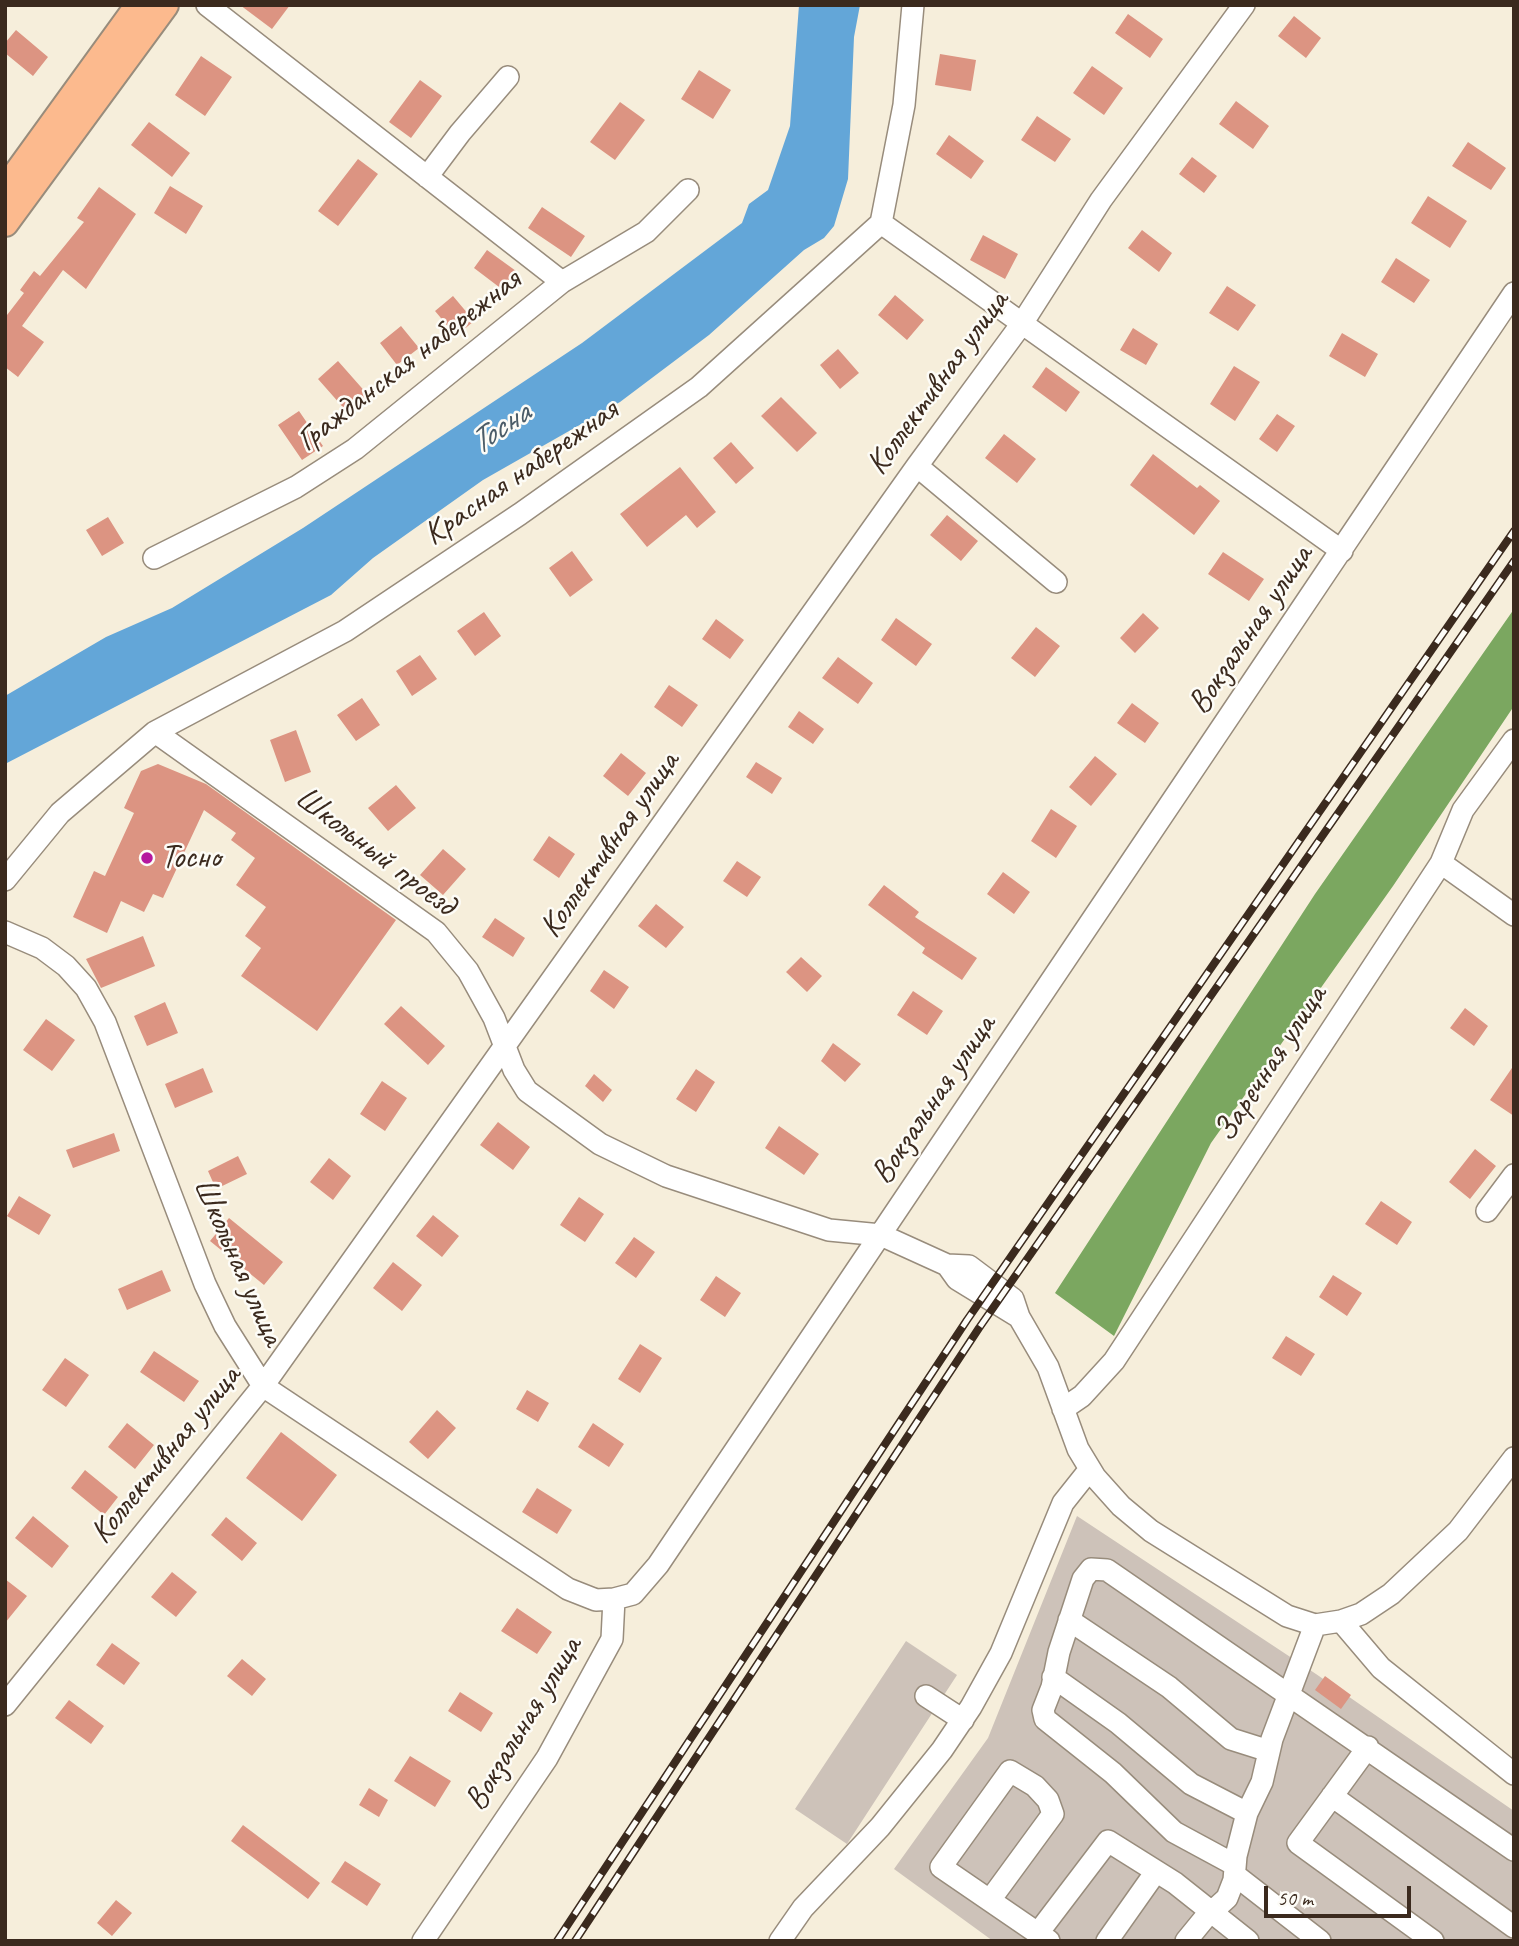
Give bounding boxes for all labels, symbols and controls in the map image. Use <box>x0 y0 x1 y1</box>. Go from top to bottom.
street label: Гражданская набережная <box>289 261 529 461</box>
street label: Коллективная улица <box>858 283 1018 483</box>
street label: Красная набережная <box>416 391 626 555</box>
water label: Тосна <box>461 393 539 465</box>
street label: Вокзальная улица <box>1180 538 1322 722</box>
street label: Коллективная улица <box>531 744 689 946</box>
street label: Школьный проезд <box>287 779 463 925</box>
place label: Тосно <box>161 838 221 878</box>
marker: Тосно <box>139 850 155 866</box>
street label: Заречная улица <box>1206 978 1336 1150</box>
street label: Вокзальная улица <box>863 1008 1005 1192</box>
street label: Школьная улица <box>183 1172 293 1352</box>
street label: Коллективная улица <box>82 1358 250 1552</box>
street label: Вокзальная улица <box>457 1630 591 1818</box>
scale bar <box>1267 1872 1414 1916</box>
text: 50 m <box>1277 1885 1313 1911</box>

